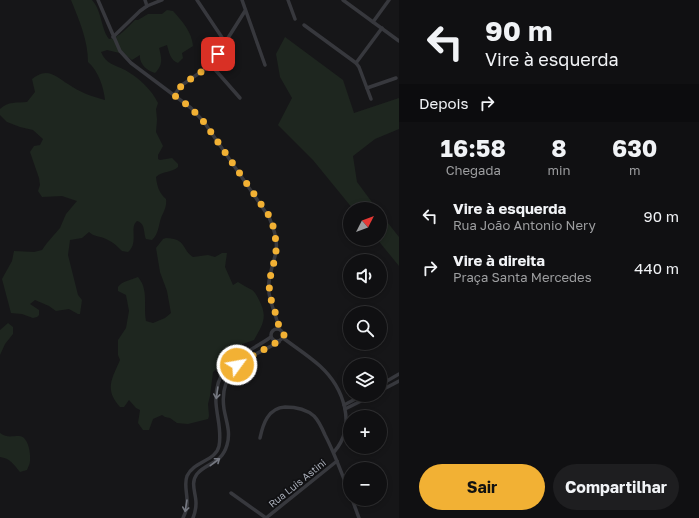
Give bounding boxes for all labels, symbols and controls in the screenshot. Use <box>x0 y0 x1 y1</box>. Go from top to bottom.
text: 90 m <box>485 14 552 47</box>
icon: left <box>419 16 471 68</box>
pin <box>201 37 235 71</box>
icon: arrive <box>207 43 229 65</box>
text: Vire à esquerda <box>485 48 619 70</box>
icon: right <box>476 92 498 114</box>
text: Depois <box>419 94 468 112</box>
text: 16:58 <box>441 133 506 162</box>
text: 8 <box>551 133 567 162</box>
text: 630 <box>612 133 657 162</box>
text: Chegada <box>446 162 501 178</box>
text: min <box>547 162 570 178</box>
text: m <box>629 162 640 178</box>
text: Vire à esquerda <box>453 199 566 217</box>
north arrow <box>343 202 387 246</box>
map controls <box>343 202 387 506</box>
icon: left <box>419 205 441 227</box>
text: 90 m <box>644 207 679 225</box>
text: Rua João Antonio Nery <box>453 217 596 233</box>
text: Vire à direita <box>453 251 545 269</box>
button: sound <box>343 254 387 298</box>
icon: right <box>419 257 441 279</box>
text: 440 m <box>634 259 679 277</box>
text: Praça Santa Mercedes <box>453 269 592 285</box>
button: search <box>343 306 387 350</box>
position arrow <box>216 344 258 386</box>
button: layers <box>343 358 387 402</box>
one-way arrow <box>214 386 221 399</box>
button: + <box>343 410 387 454</box>
street label: Rua Luis Astini <box>266 456 328 510</box>
one-way arrow <box>209 457 220 466</box>
button: − <box>343 462 387 506</box>
button: Sair <box>419 464 545 510</box>
button: Compartilhar <box>553 464 679 510</box>
one-way arrow <box>182 499 190 512</box>

